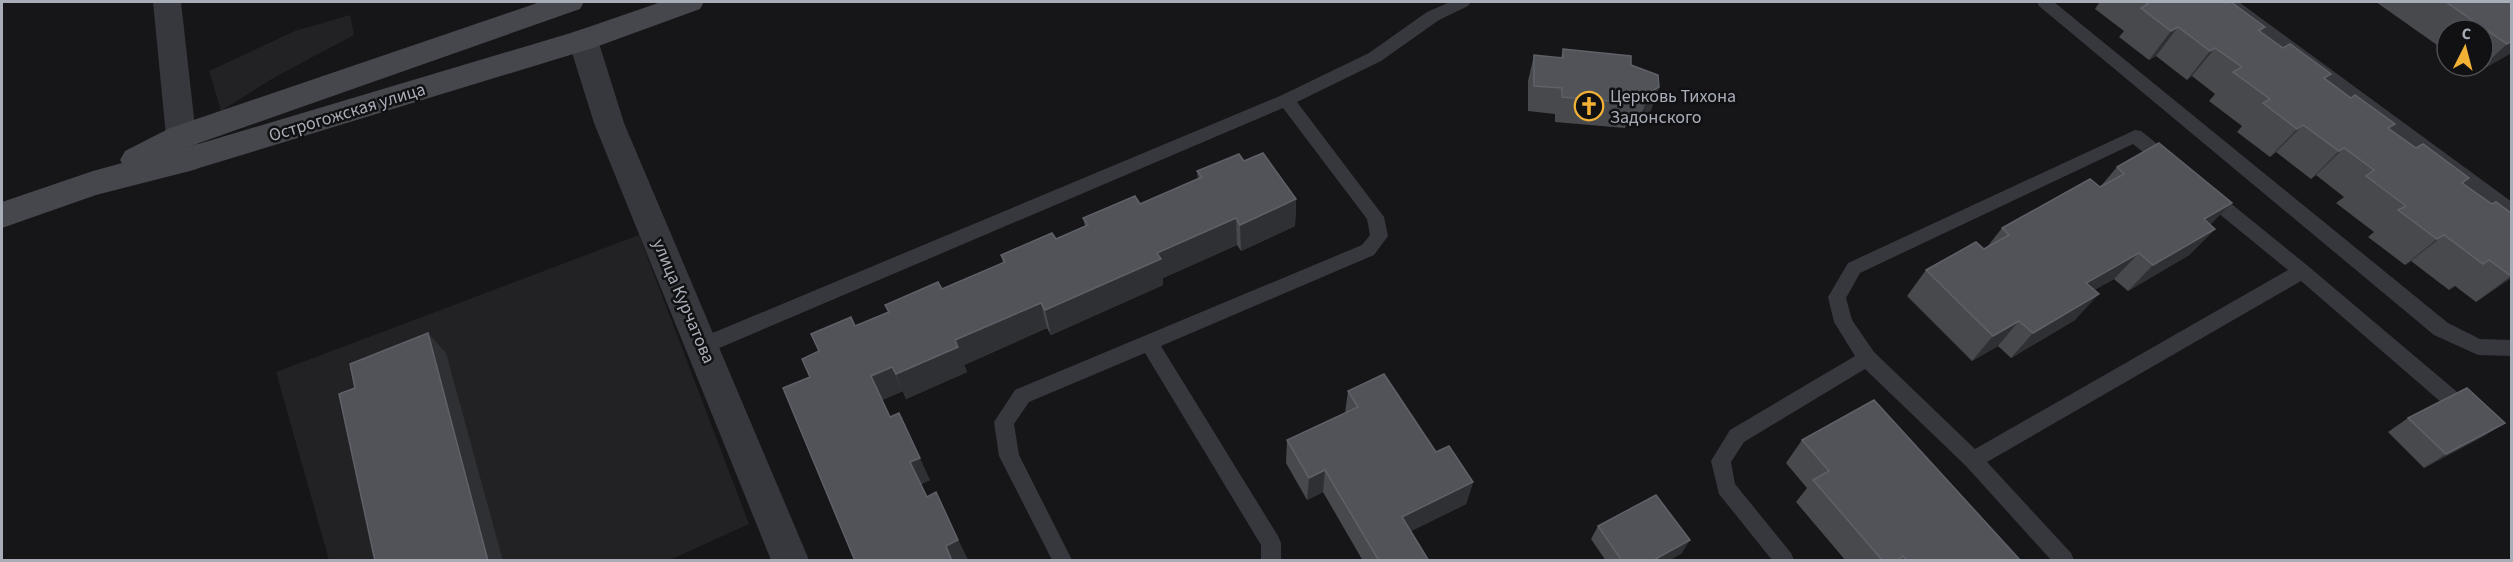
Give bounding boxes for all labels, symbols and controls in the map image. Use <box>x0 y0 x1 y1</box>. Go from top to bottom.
north arrow <box>2435 18 2495 78</box>
text: С <box>2461 23 2472 46</box>
street label: Острогожская улица <box>266 77 429 148</box>
place label: Церковь Тихона Задонского <box>1610 84 1736 130</box>
church icon: Церковь Тихона Задонского <box>1573 90 1605 122</box>
street label: улица Курчатова <box>646 235 721 367</box>

